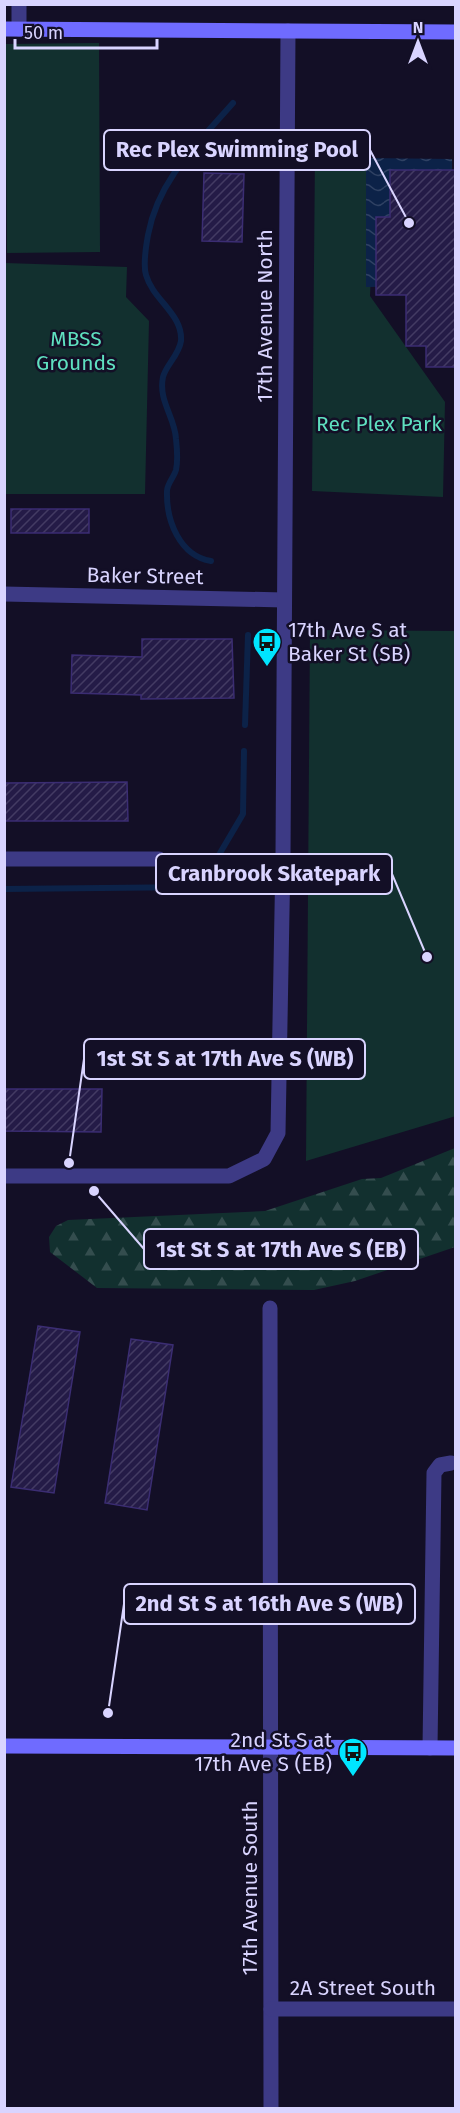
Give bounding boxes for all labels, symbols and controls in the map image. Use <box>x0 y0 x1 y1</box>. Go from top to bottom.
scale bar <box>15 12 158 50</box>
north arrow <box>388 12 448 72</box>
text: N <box>413 18 423 37</box>
text: 50 m <box>24 22 63 44</box>
callout: Rec Plex Swimming Pool <box>104 130 370 170</box>
text: Rec Plex Swimming Pool <box>116 136 359 163</box>
street label: 17th Avenue North <box>252 229 278 403</box>
park label: MBSS Grounds <box>36 326 116 376</box>
park label: Rec Plex Park <box>316 411 442 437</box>
street label: Baker Street <box>86 562 204 590</box>
place label: 17th Ave S at Baker St (SB) <box>288 617 410 667</box>
bus stop icon: 17th Ave S at Baker St (SB) <box>251 626 283 668</box>
callout: Cranbrook Skatepark <box>156 854 392 894</box>
text: Cranbrook Skatepark <box>168 860 381 887</box>
callout: 1st St S at 17th Ave S (WB) <box>84 1039 365 1079</box>
text: 1st St S at 17th Ave S (WB) <box>96 1045 354 1072</box>
callout: 1st St S at 17th Ave S (EB) <box>144 1229 418 1269</box>
text: 1st St S at 17th Ave S (EB) <box>156 1236 406 1263</box>
callout: 2nd St S at 16th Ave S (WB) <box>124 1584 415 1624</box>
text: 2nd St S at 16th Ave S (WB) <box>135 1590 403 1617</box>
place label: 2nd St S at 17th Ave S (EB) <box>194 1727 332 1777</box>
bus stop icon: 2nd St S at 17th Ave S (EB) <box>337 1736 369 1778</box>
street label: 17th Avenue South <box>237 1801 263 1975</box>
street label: 2A Street South <box>290 1975 436 2001</box>

